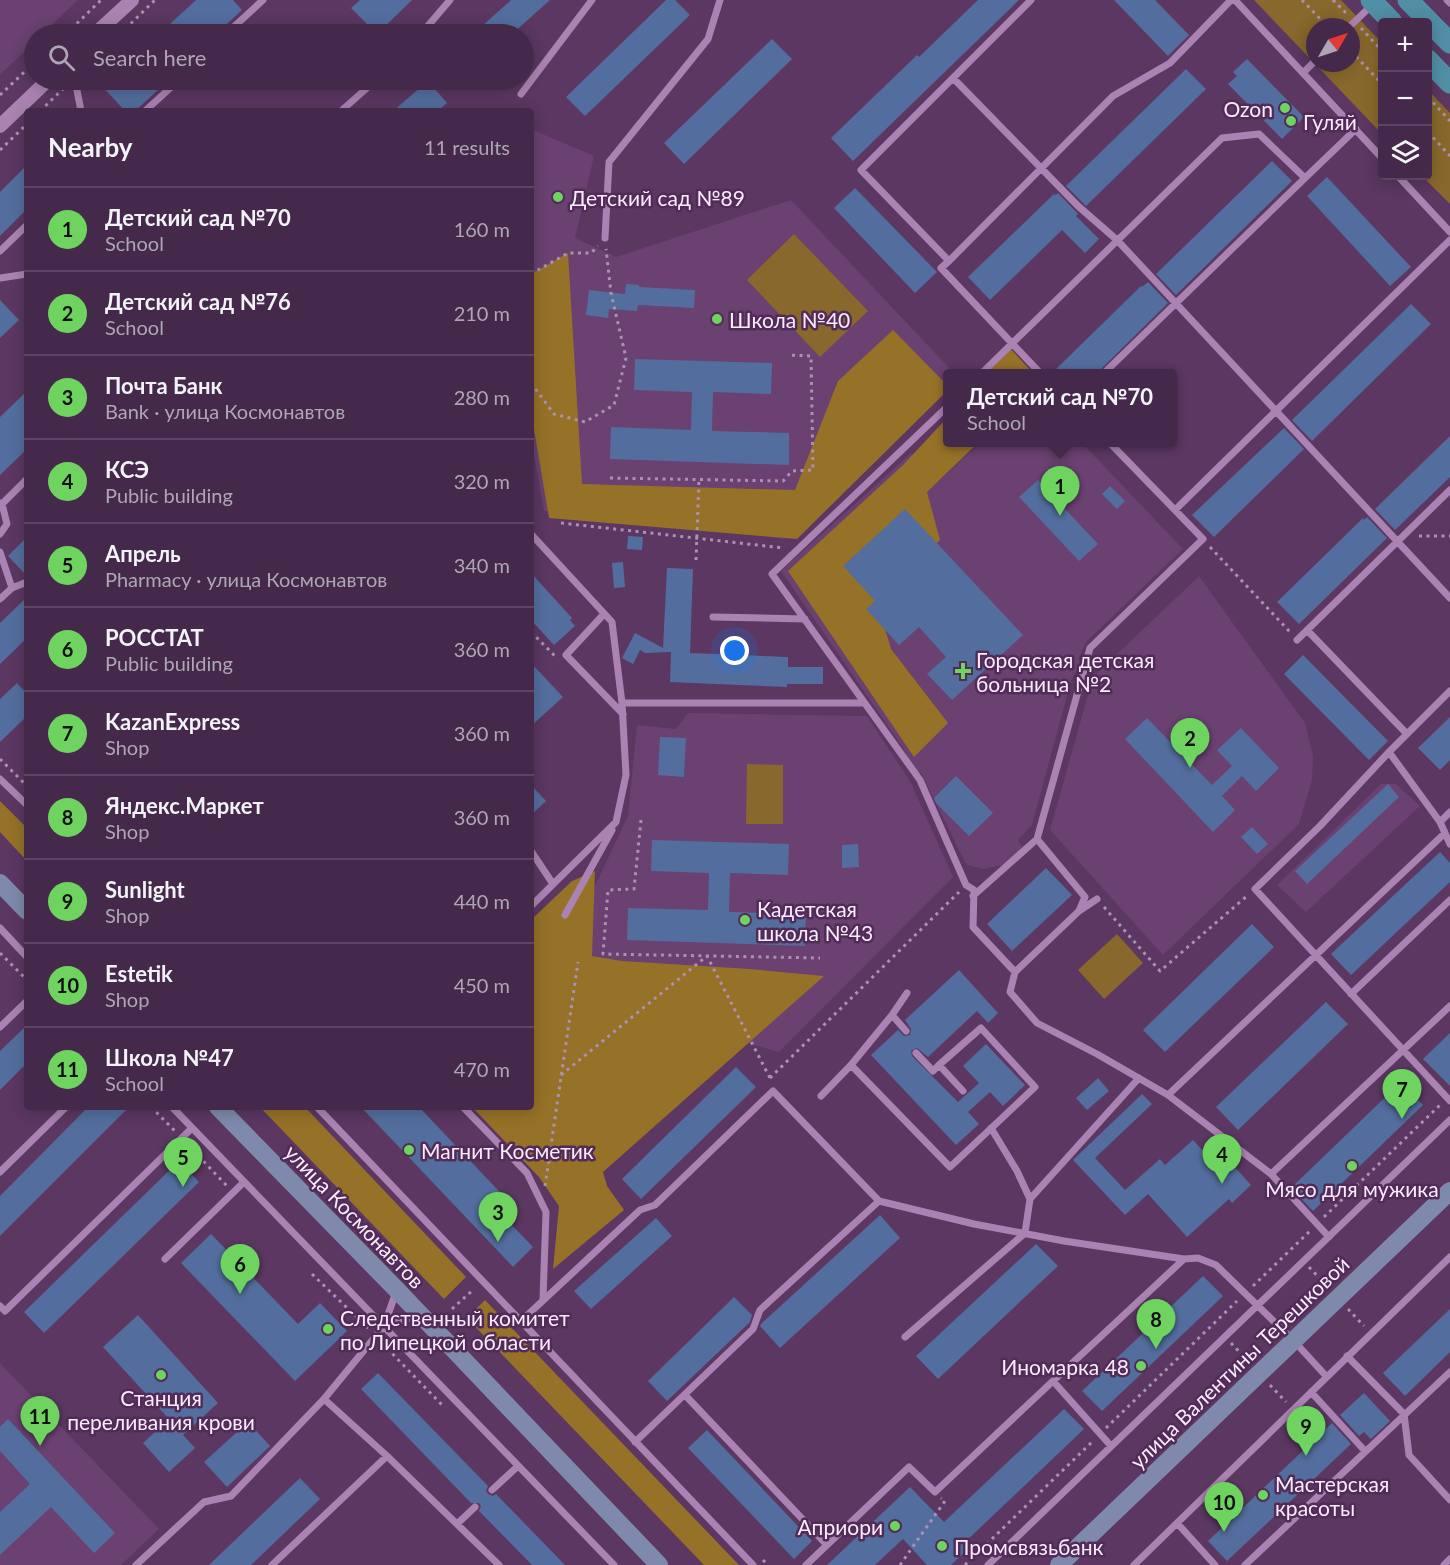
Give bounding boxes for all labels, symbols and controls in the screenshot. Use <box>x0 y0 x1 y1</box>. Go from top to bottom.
north arrow <box>1306 18 1360 72</box>
map controls <box>1378 18 1432 180</box>
button: + <box>1378 18 1432 72</box>
search box <box>24 24 534 90</box>
icon: search <box>45 41 78 74</box>
text: Search here <box>93 44 206 71</box>
button: − <box>1378 72 1432 126</box>
place label: Ozon <box>1224 96 1273 121</box>
marker: Ozon <box>1278 101 1292 115</box>
place label: Гуляй <box>1303 109 1357 134</box>
marker: Гуляй <box>1284 114 1298 128</box>
button: layers <box>1378 126 1432 180</box>
text: Nearby <box>48 131 133 163</box>
text: 11 results <box>424 135 510 159</box>
place label: Детский сад №89 <box>570 185 745 210</box>
marker: Детский сад №89 <box>551 190 565 204</box>
text: Детский сад №70 <box>105 204 291 231</box>
text: 1 <box>62 217 73 241</box>
text: 160 m <box>454 217 510 241</box>
text: School <box>105 231 164 255</box>
text: Детский сад №76 <box>105 288 291 315</box>
text: 2 <box>62 301 73 325</box>
text: 210 m <box>454 301 510 325</box>
place label: Школа №40 <box>729 307 850 332</box>
marker: Школа №40 <box>710 312 724 326</box>
text: School <box>105 315 164 339</box>
popup <box>943 369 1177 447</box>
text: Почта Банк <box>105 372 223 399</box>
text: Детский сад №70 <box>967 383 1153 410</box>
text: 3 <box>62 385 73 409</box>
text: 280 m <box>454 385 510 409</box>
text: Bank · улица Космонавтов <box>105 399 345 423</box>
text: School <box>967 410 1026 434</box>
text: КСЭ <box>105 456 149 483</box>
pin: 1 <box>1040 466 1080 516</box>
text: 4 <box>62 469 73 493</box>
text: 320 m <box>454 469 510 493</box>
text: Public building <box>105 483 233 507</box>
text: Апрель <box>105 540 181 567</box>
text: 5 <box>62 553 73 577</box>
text: 340 m <box>454 553 510 577</box>
text: Pharmacy · улица Космонавтов <box>105 567 387 591</box>
text: РОССТАТ <box>105 624 204 651</box>
your location <box>720 636 749 665</box>
text: 6 <box>62 637 73 661</box>
text: 360 m <box>454 637 510 661</box>
place label: Городская детская больница №2 <box>976 647 1154 696</box>
text: Public building <box>105 651 233 675</box>
marker: Городская детская больница №2 <box>954 662 972 680</box>
text: KazanExpress <box>105 708 240 735</box>
pin: 2 <box>1170 718 1210 768</box>
text: 7 <box>62 721 73 745</box>
text: 360 m <box>454 721 510 745</box>
text: Shop <box>105 735 149 759</box>
text: Яндекс.Маркет <box>105 792 264 819</box>
text: 8 <box>62 805 73 829</box>
text: 360 m <box>454 805 510 829</box>
text: Shop <box>105 819 149 843</box>
text: Sunlight <box>105 876 185 903</box>
text: 9 <box>62 889 73 913</box>
text: 440 m <box>454 889 510 913</box>
place label: Кадетская школа №43 <box>757 896 873 945</box>
text: Shop <box>105 903 149 927</box>
marker: Кадетская школа №43 <box>738 913 752 927</box>
text: Estetik <box>105 960 173 987</box>
text: 10 <box>56 973 79 997</box>
text: 450 m <box>454 973 510 997</box>
text: Shop <box>105 987 149 1011</box>
text: Школа №47 <box>105 1044 234 1071</box>
text: 11 <box>56 1057 79 1081</box>
text: 470 m <box>454 1057 510 1081</box>
pin: 7 <box>1382 1070 1422 1119</box>
text: School <box>105 1071 164 1095</box>
pin: 4 <box>1202 1134 1242 1184</box>
pin: 5 <box>164 1138 202 1187</box>
place label: Магнит Косметик <box>421 1138 594 1163</box>
street label: улица Космонавтов <box>280 1139 430 1293</box>
marker: Магнит Косметик <box>402 1143 416 1157</box>
marker: Мясо для мужика <box>1345 1159 1359 1173</box>
place label: Мясо для мужика <box>1265 1176 1439 1201</box>
pin: 3 <box>478 1192 518 1242</box>
pin: 6 <box>220 1244 260 1294</box>
street label: улица Валентины Терешковой <box>1124 1251 1354 1473</box>
pin: 8 <box>1136 1300 1176 1349</box>
place label: Следственный комитет по Липецкой области <box>340 1305 570 1354</box>
marker: Следственный комитет по Липецкой области <box>321 1322 335 1336</box>
place label: Иномарка 48 <box>1001 1354 1129 1379</box>
marker: Иномарка 48 <box>1134 1359 1148 1373</box>
marker: Станция переливания крови <box>154 1368 168 1382</box>
place label: Станция переливания крови <box>67 1385 255 1434</box>
pin: 11 <box>20 1396 60 1446</box>
pin: 9 <box>1286 1406 1326 1456</box>
place label: Мастерская красоты <box>1275 1471 1389 1520</box>
pin: 10 <box>1204 1482 1244 1532</box>
marker: Мастерская красоты <box>1256 1488 1270 1502</box>
place label: Априори <box>797 1514 883 1539</box>
marker: Априори <box>888 1519 902 1533</box>
place label: Промсвязьбанк <box>954 1534 1104 1559</box>
marker: Промсвязьбанк <box>935 1539 949 1553</box>

